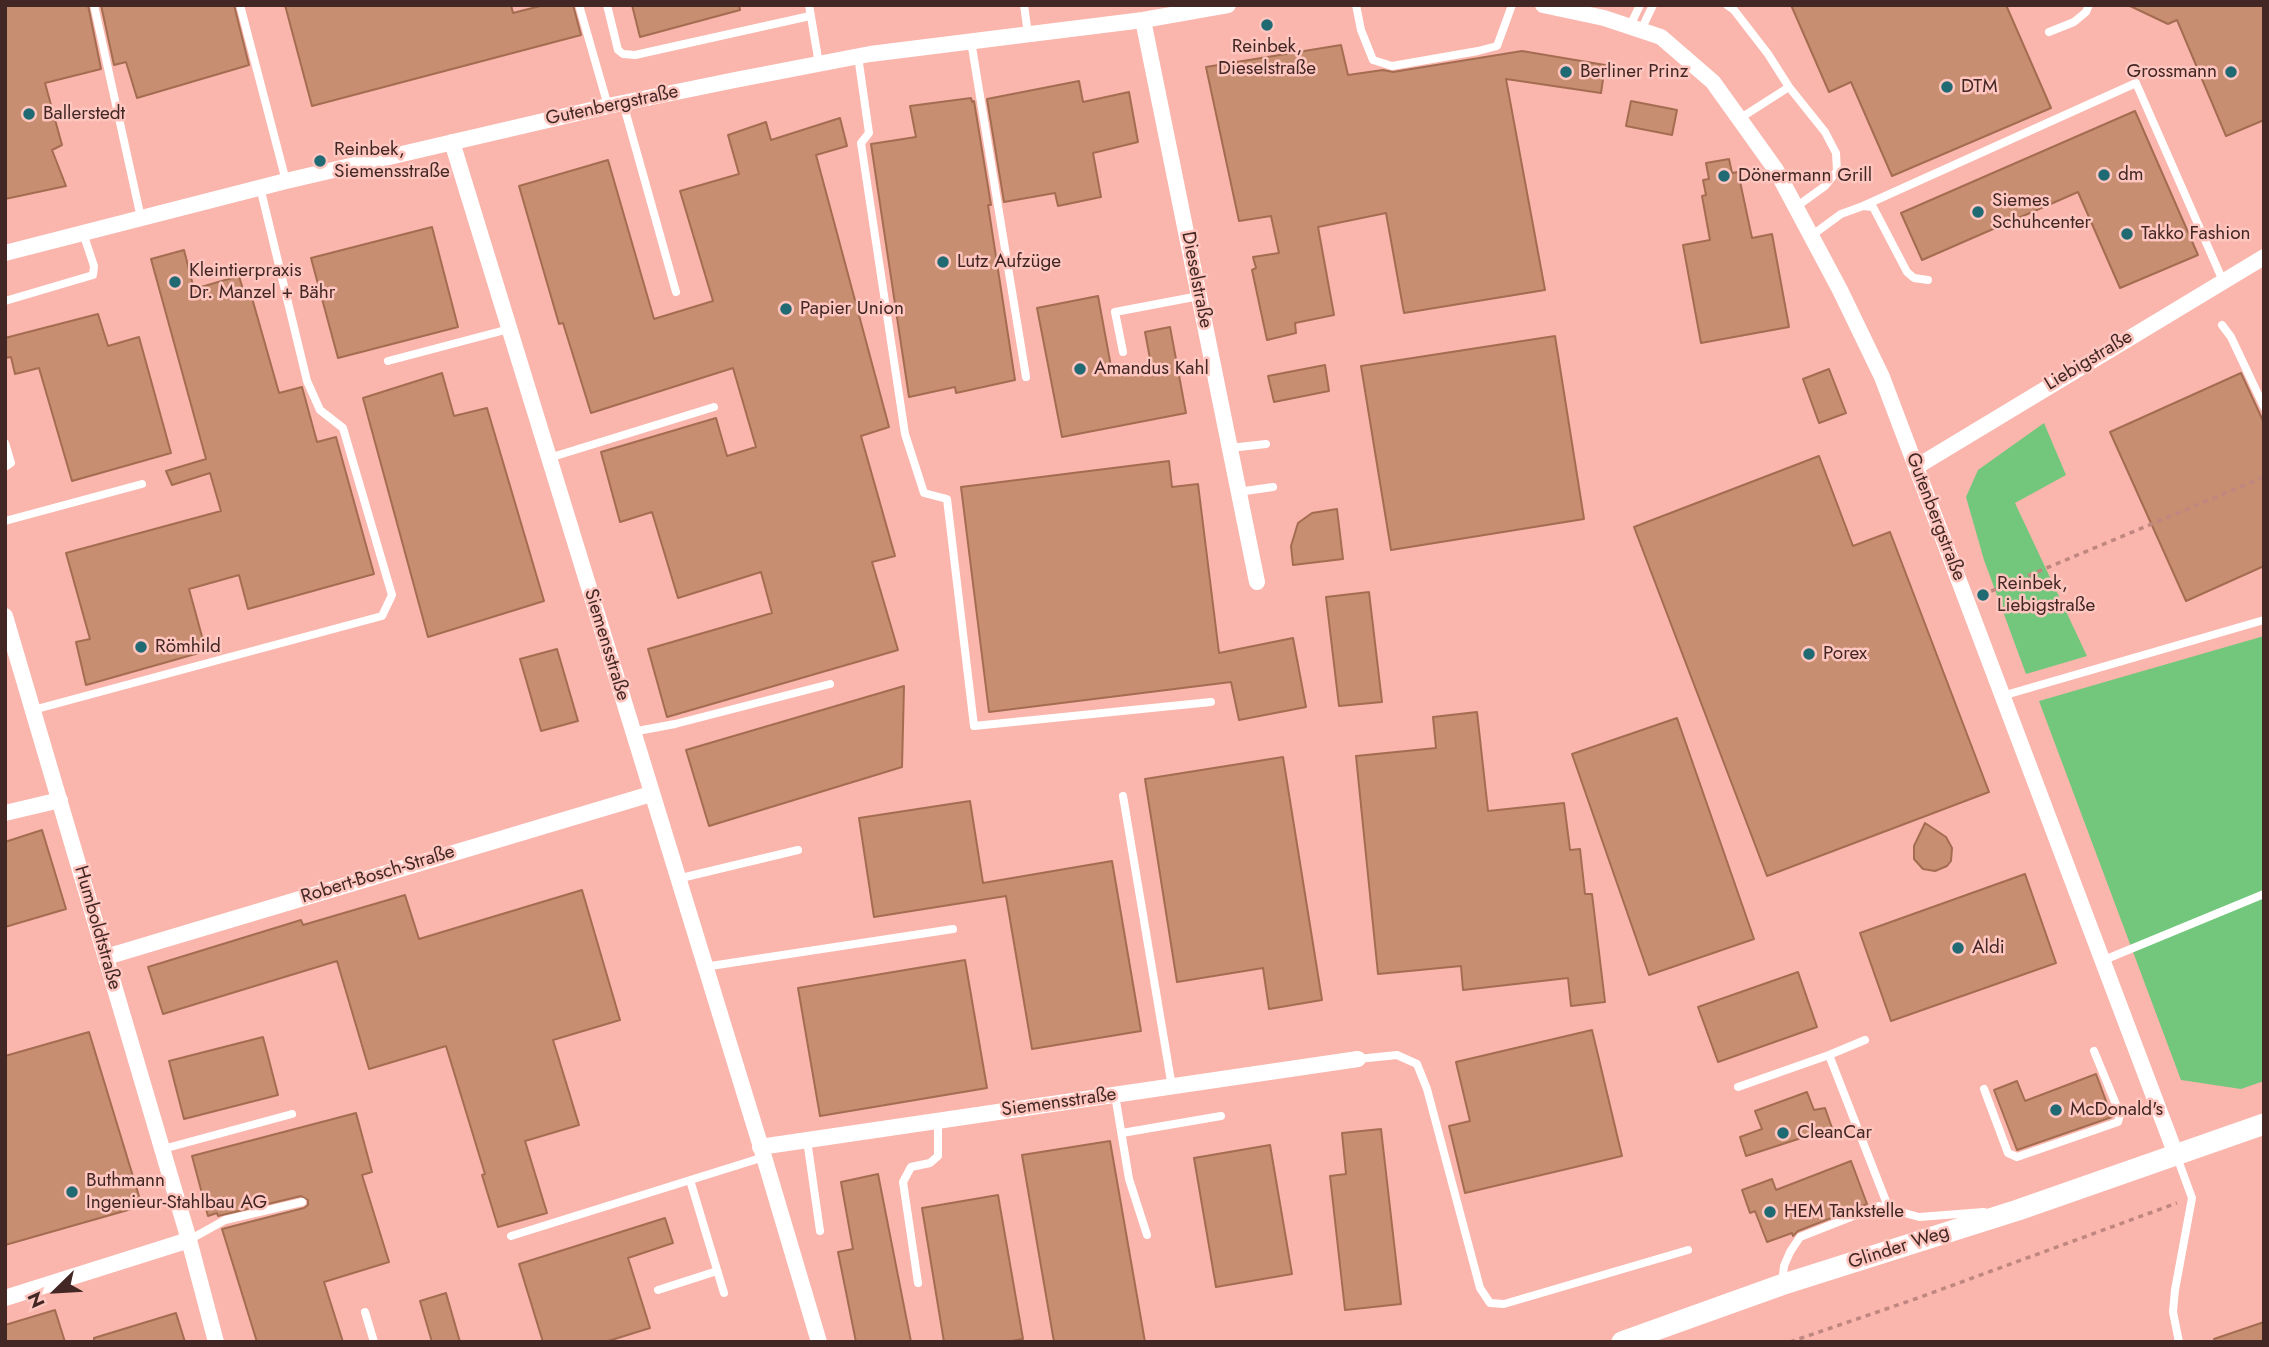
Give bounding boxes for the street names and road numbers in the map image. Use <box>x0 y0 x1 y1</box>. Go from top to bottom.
street label: Gutenbergstraße <box>544 81 680 131</box>
street label: Dieselstraße <box>1175 230 1217 330</box>
street label: Liebigstraße <box>2041 326 2137 396</box>
street label: Gutenbergstraße <box>1900 450 1970 584</box>
street label: Siemensstraße <box>578 586 634 704</box>
street label: Robert-Bosch-Straße <box>298 841 458 909</box>
street label: Humboldtstraße <box>68 863 126 993</box>
street label: Siemensstraße <box>1000 1084 1118 1122</box>
street label: Glinder Weg <box>1846 1221 1952 1275</box>

